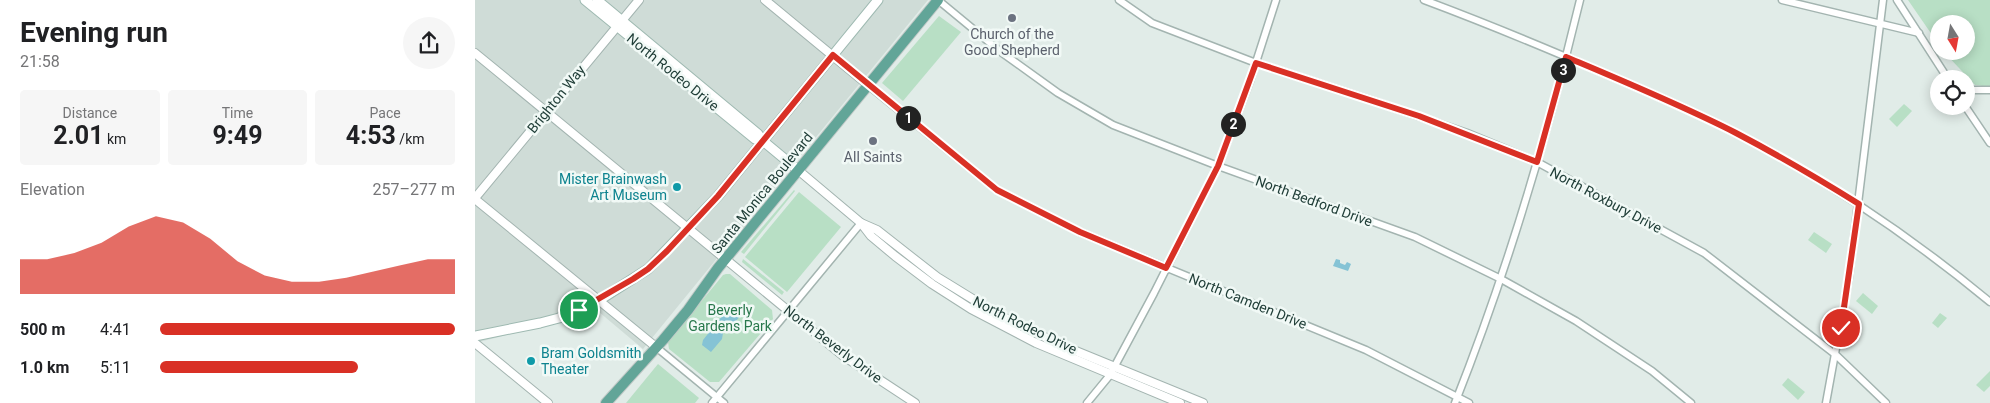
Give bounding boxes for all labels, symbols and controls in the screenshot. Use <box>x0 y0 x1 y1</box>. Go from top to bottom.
marker: Church of the Good Shepherd <box>1006 12 1018 24</box>
north arrow <box>1930 15 1975 60</box>
map controls <box>1930 15 1975 115</box>
text: Evening run <box>20 16 168 49</box>
button: share <box>403 17 455 69</box>
place label: Church of the Good Shepherd <box>964 26 1060 58</box>
street label: North Rodeo Drive <box>624 30 722 114</box>
text: 21:58 <box>20 52 60 71</box>
pin: 3 <box>1551 58 1575 82</box>
street label: Brighton Way <box>524 62 588 136</box>
text: 3 <box>1559 62 1568 78</box>
button: locate <box>1930 70 1975 115</box>
text: Distance <box>63 105 117 121</box>
text: Time <box>222 105 253 121</box>
text: Pace <box>370 105 401 121</box>
pin: 1 <box>895 106 921 130</box>
text: 1 <box>904 110 913 126</box>
pin: 2 <box>1221 112 1245 136</box>
text: 2 <box>1229 116 1238 132</box>
text: 2.01 <box>53 121 104 150</box>
text: 9:49 <box>212 121 263 150</box>
text: 4:53 <box>346 121 396 150</box>
street label: Santa Monica Boulevard <box>708 129 816 257</box>
text: km <box>104 131 126 147</box>
text: /km <box>396 131 425 147</box>
marker: All Saints <box>867 135 879 147</box>
place label: All Saints <box>844 149 902 165</box>
street label: North Roxbury Drive <box>1547 164 1665 236</box>
place label: Mister Brainwash Art Museum <box>559 171 667 203</box>
street label: North Bedford Drive <box>1253 172 1375 230</box>
text: Elevation <box>20 180 85 199</box>
text: 257–277 m <box>373 180 455 199</box>
marker: Mister Brainwash Art Museum <box>671 181 683 193</box>
street label: North Camden Drive <box>1187 270 1309 332</box>
pin <box>558 289 600 331</box>
street label: North Rodeo Drive <box>970 293 1080 357</box>
icon: arrive <box>565 296 593 324</box>
park label: Beverly Gardens Park <box>688 302 773 334</box>
street label: North Beverly Drive <box>781 302 885 386</box>
pin <box>1820 307 1862 349</box>
icon: check <box>1827 314 1855 342</box>
text: 500 m <box>20 320 65 339</box>
text: 4:41 <box>100 320 131 339</box>
place label: Bram Goldsmith Theater <box>541 345 642 377</box>
marker: Bram Goldsmith Theater <box>525 355 537 367</box>
text: 1.0 km <box>20 358 69 377</box>
text: 5:11 <box>100 358 131 377</box>

